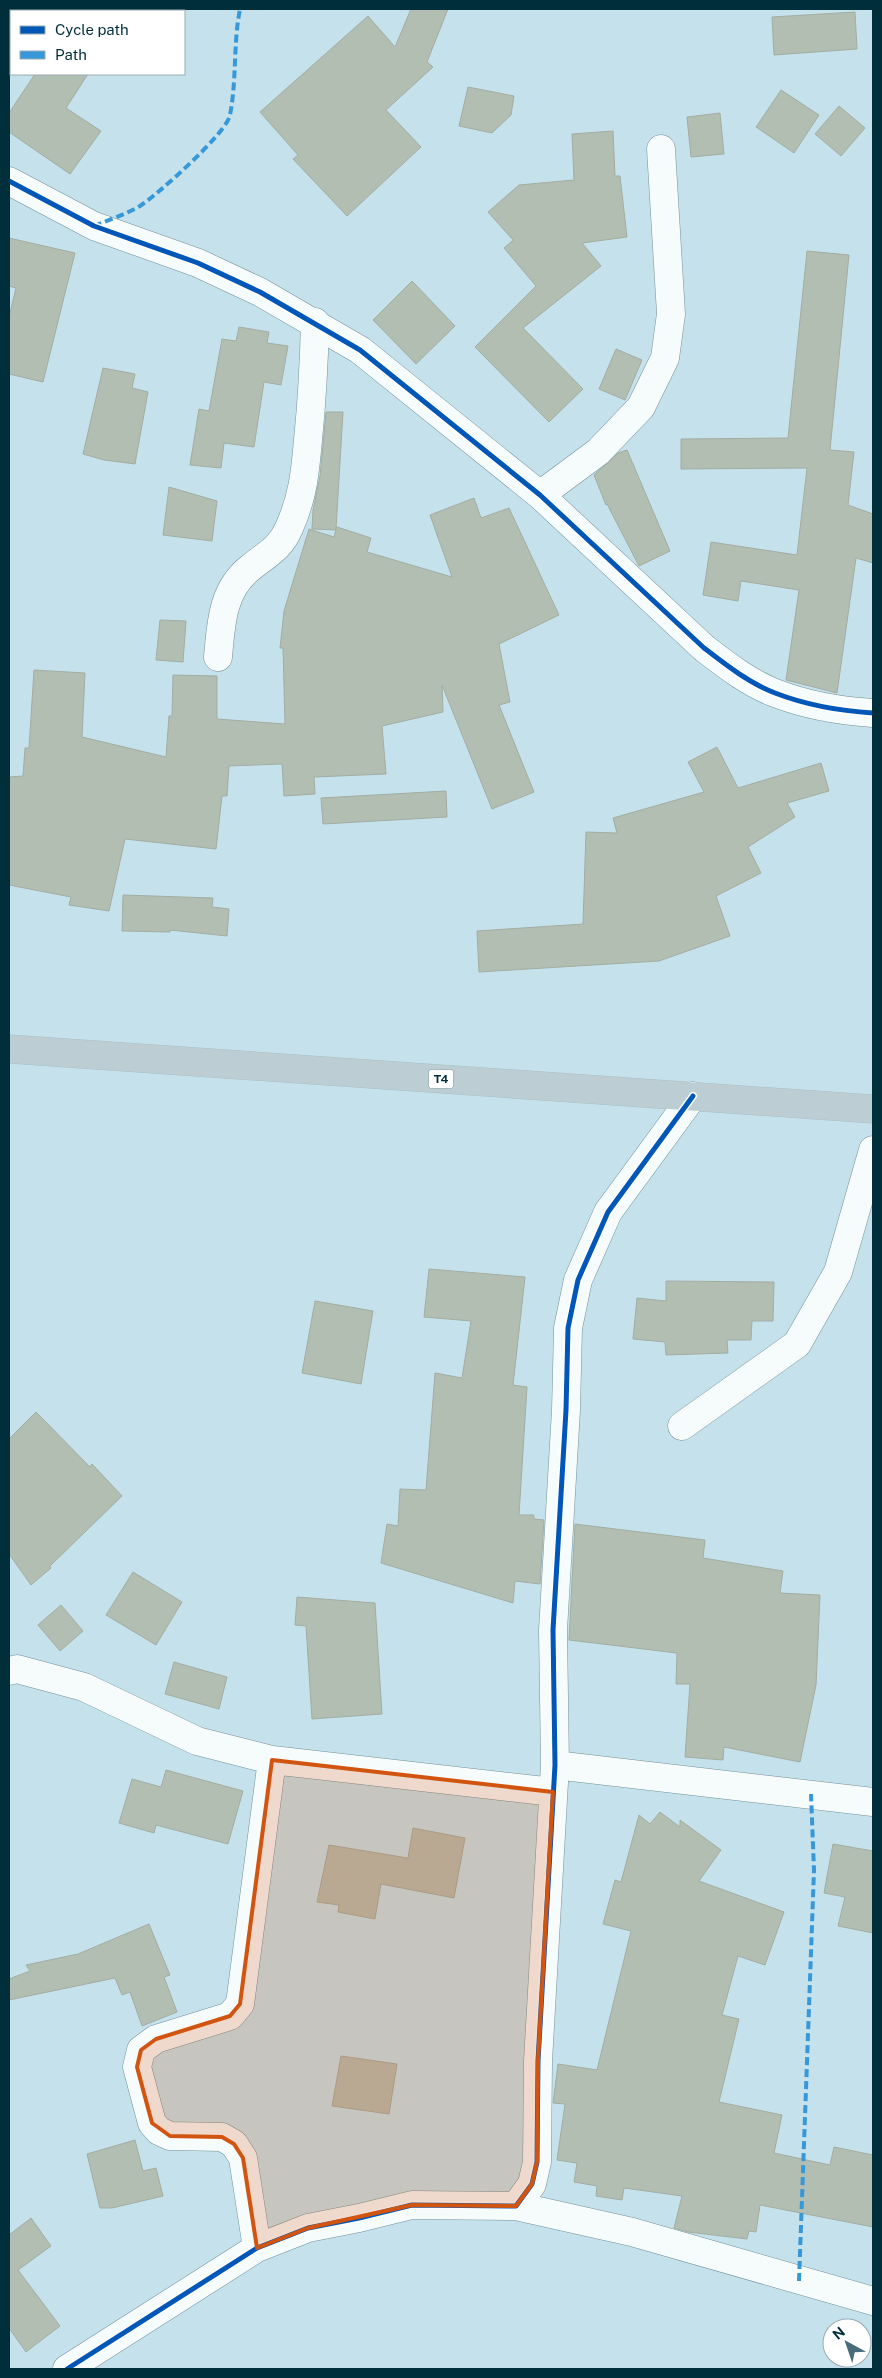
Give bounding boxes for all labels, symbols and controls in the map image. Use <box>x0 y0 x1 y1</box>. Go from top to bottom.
legend <box>10 10 185 75</box>
text: Cycle path <box>55 21 129 38</box>
text: Path <box>55 46 87 63</box>
road number: T4 <box>428 1070 454 1088</box>
north arrow <box>822 2318 872 2368</box>
text: N <box>829 2323 848 2343</box>

